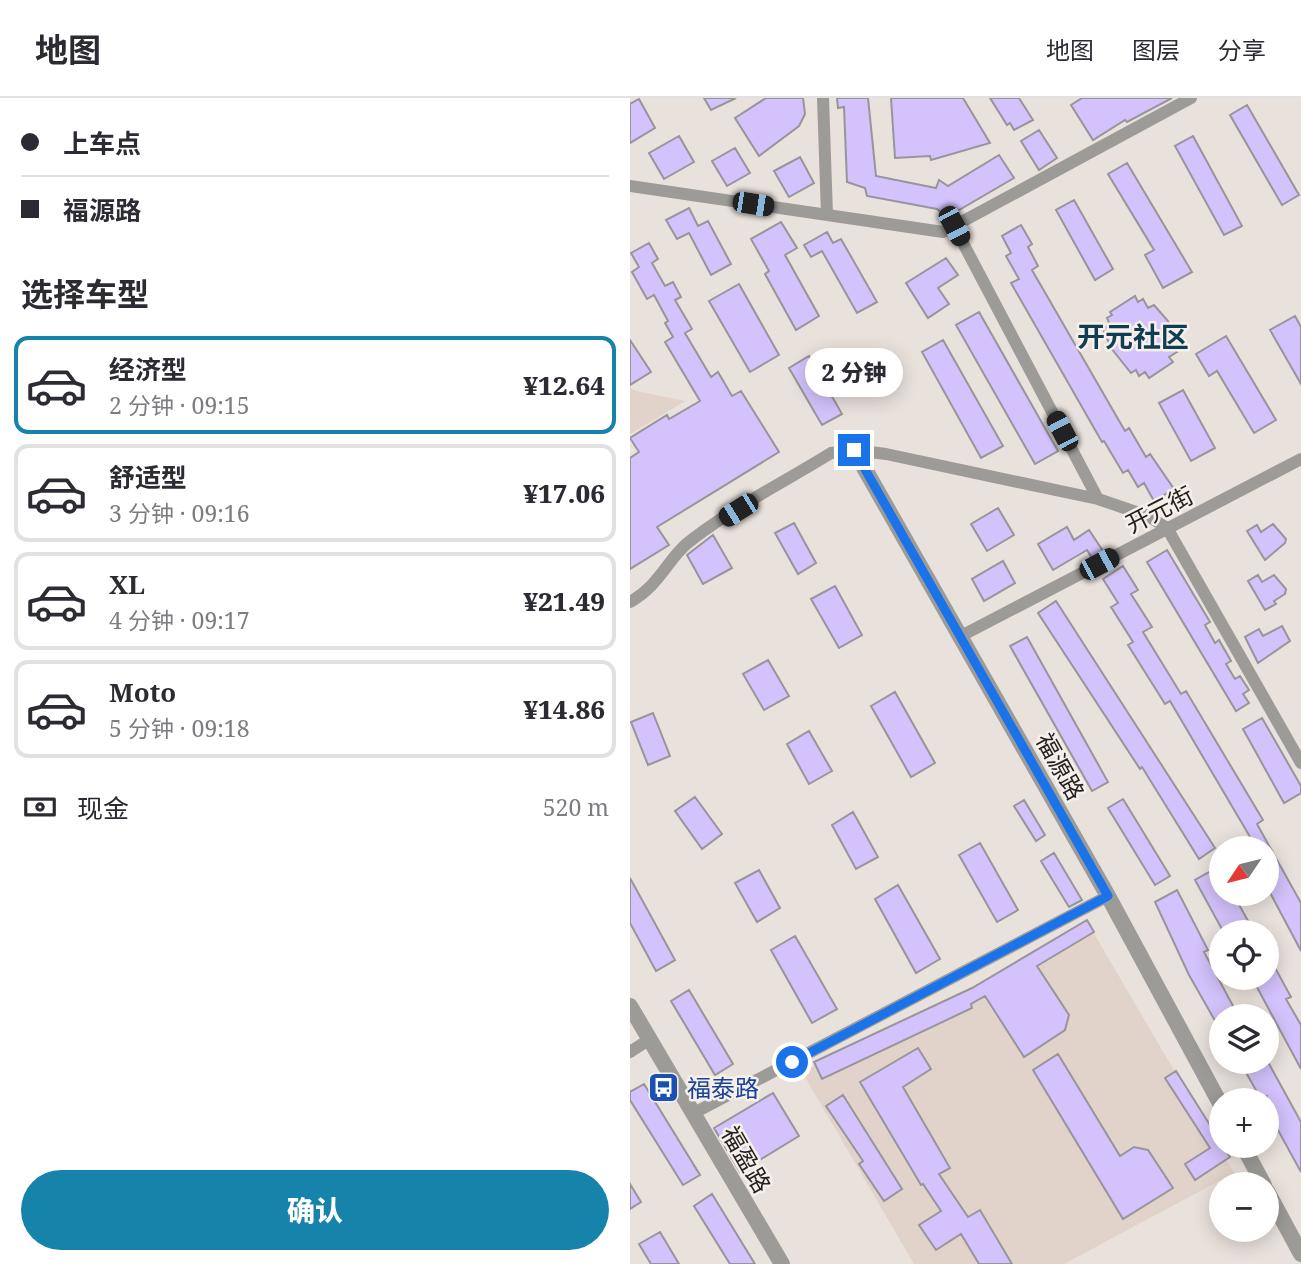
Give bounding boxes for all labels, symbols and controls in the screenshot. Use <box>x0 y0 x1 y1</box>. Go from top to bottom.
text: 地图 <box>35 27 101 72</box>
text: 地图 <box>1046 33 1094 66</box>
text: 图层 <box>1132 33 1180 66</box>
text: 分享 <box>1218 33 1266 66</box>
text: 上车点 <box>63 125 141 161</box>
car <box>731 190 776 218</box>
text: 福源路 <box>63 192 141 228</box>
car <box>935 203 974 249</box>
text: 选择车型 <box>21 272 149 315</box>
district label: 开元社区 <box>1077 317 1189 355</box>
callout: 2 分钟 <box>805 348 903 398</box>
text: 经济型 <box>109 351 187 387</box>
icon: car <box>25 354 88 417</box>
text: 2 分钟 <box>821 356 887 388</box>
text: ¥12.64 <box>523 367 605 403</box>
text: 2 分钟 · 09:15 <box>109 389 250 421</box>
car <box>1043 408 1082 454</box>
route end <box>838 434 870 466</box>
text: 舒适型 <box>109 459 187 495</box>
icon: car <box>25 462 88 525</box>
text: ¥17.06 <box>523 475 605 511</box>
street label: 开元街 <box>1119 478 1199 540</box>
car <box>715 490 762 530</box>
text: 3 分钟 · 09:16 <box>109 497 250 529</box>
car <box>1076 545 1123 583</box>
text: XL <box>109 566 145 602</box>
icon: car <box>25 570 88 633</box>
text: ¥21.49 <box>523 583 605 619</box>
text: 4 分钟 · 09:17 <box>109 604 250 636</box>
text: Moto <box>109 674 176 710</box>
icon: car <box>25 678 88 741</box>
text: ¥14.86 <box>523 691 605 727</box>
text: 5 分钟 · 09:18 <box>109 712 250 744</box>
street label: 福源路 <box>1029 727 1093 805</box>
icon: cash <box>21 788 59 826</box>
text: 现金 <box>77 790 129 826</box>
text: 520 m <box>543 791 609 823</box>
north arrow <box>1209 836 1279 906</box>
map controls <box>1209 836 1279 1242</box>
button: locate <box>1209 920 1279 990</box>
button: layers <box>1209 1004 1279 1074</box>
route start <box>776 1046 808 1078</box>
bus stop icon: 福泰路 <box>647 1070 681 1104</box>
place label: 福泰路 <box>687 1071 759 1104</box>
button: + <box>1209 1088 1279 1158</box>
street label: 福盈路 <box>715 1120 779 1198</box>
button: 确认 <box>21 1170 609 1250</box>
button: − <box>1209 1172 1279 1242</box>

